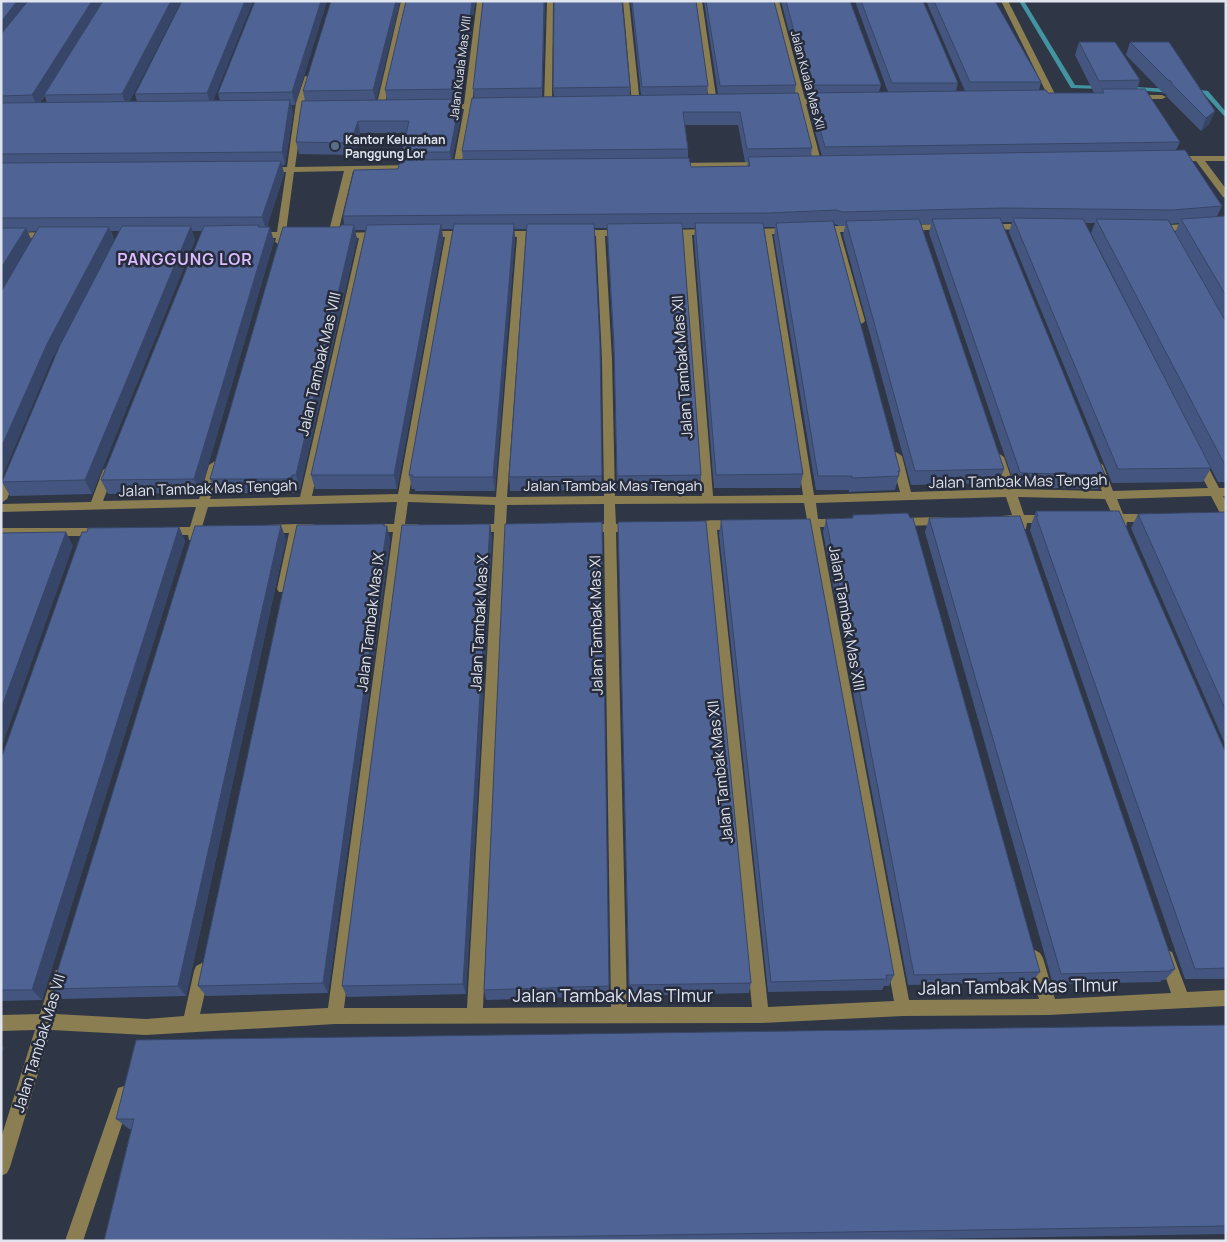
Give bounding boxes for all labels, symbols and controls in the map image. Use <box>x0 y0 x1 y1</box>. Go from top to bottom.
street label: Jalan Kuala Mas VIII <box>445 15 475 121</box>
street label: Jalan Kuala Mas XII <box>787 29 829 131</box>
place label: Kantor Kelurahan Panggung Lor <box>345 131 446 162</box>
marker: Kantor Kelurahan Panggung Lor <box>329 140 341 152</box>
district label: PANGGUNG LOR <box>117 248 253 270</box>
street label: Jalan Tambak Mas VIII <box>292 290 346 438</box>
street label: Jalan Tambak Mas XII <box>667 295 697 439</box>
street label: Jalan Tambak Mas Tengah <box>928 469 1108 493</box>
street label: Jalan Tambak Mas Tengah <box>118 474 298 502</box>
street label: Jalan Tambak Mas Tengah <box>524 475 702 496</box>
street label: Jalan Tambak Mas XIII <box>824 544 870 692</box>
street label: Jalan Tambak Mas IX <box>351 551 389 693</box>
street label: Jalan Tambak Mas X <box>465 554 493 692</box>
street label: Jalan Tambak Mas XI <box>584 555 608 695</box>
street label: Jalan Tambak Mas XII <box>702 700 738 844</box>
street label: Jalan Tambak Mas VII <box>8 971 70 1115</box>
street label: Jalan Tambak Mas TImur <box>918 972 1119 1000</box>
street label: Jalan Tambak Mas TImur <box>513 983 714 1007</box>

